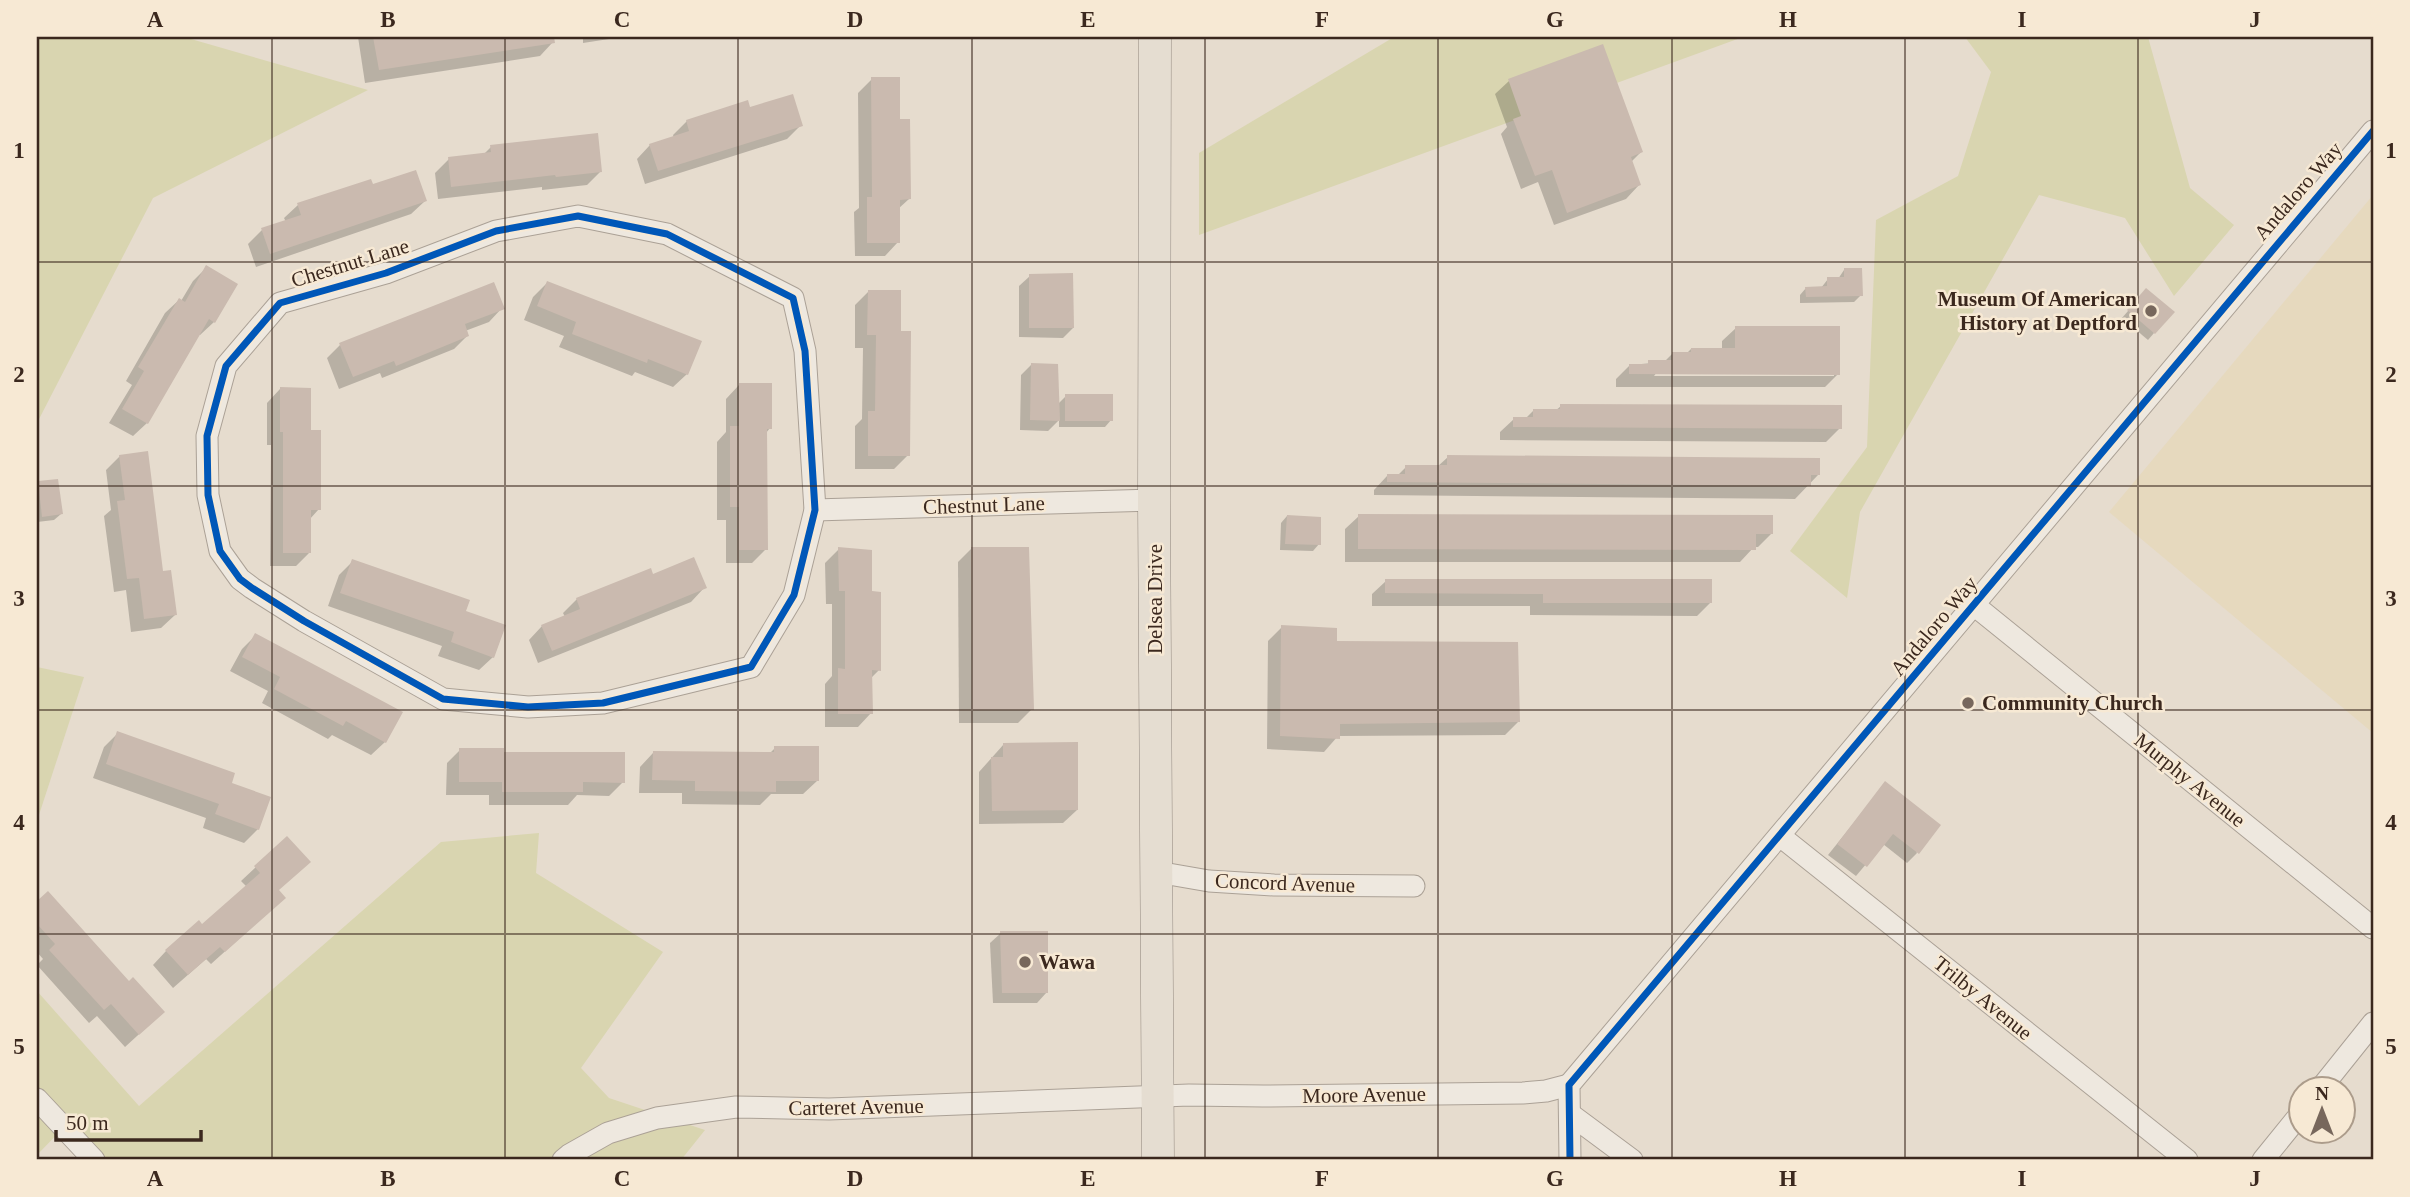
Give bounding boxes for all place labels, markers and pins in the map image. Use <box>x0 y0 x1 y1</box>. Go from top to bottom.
place label: Museum Of American History at Deptford <box>1938 287 2137 335</box>
marker: Museum Of American History at Deptford <box>2143 303 2159 319</box>
place label: Community Church <box>1982 691 2163 715</box>
marker: Community Church <box>1960 695 1976 711</box>
place label: Wawa <box>1039 950 1096 974</box>
marker: Wawa <box>1017 954 1033 970</box>

